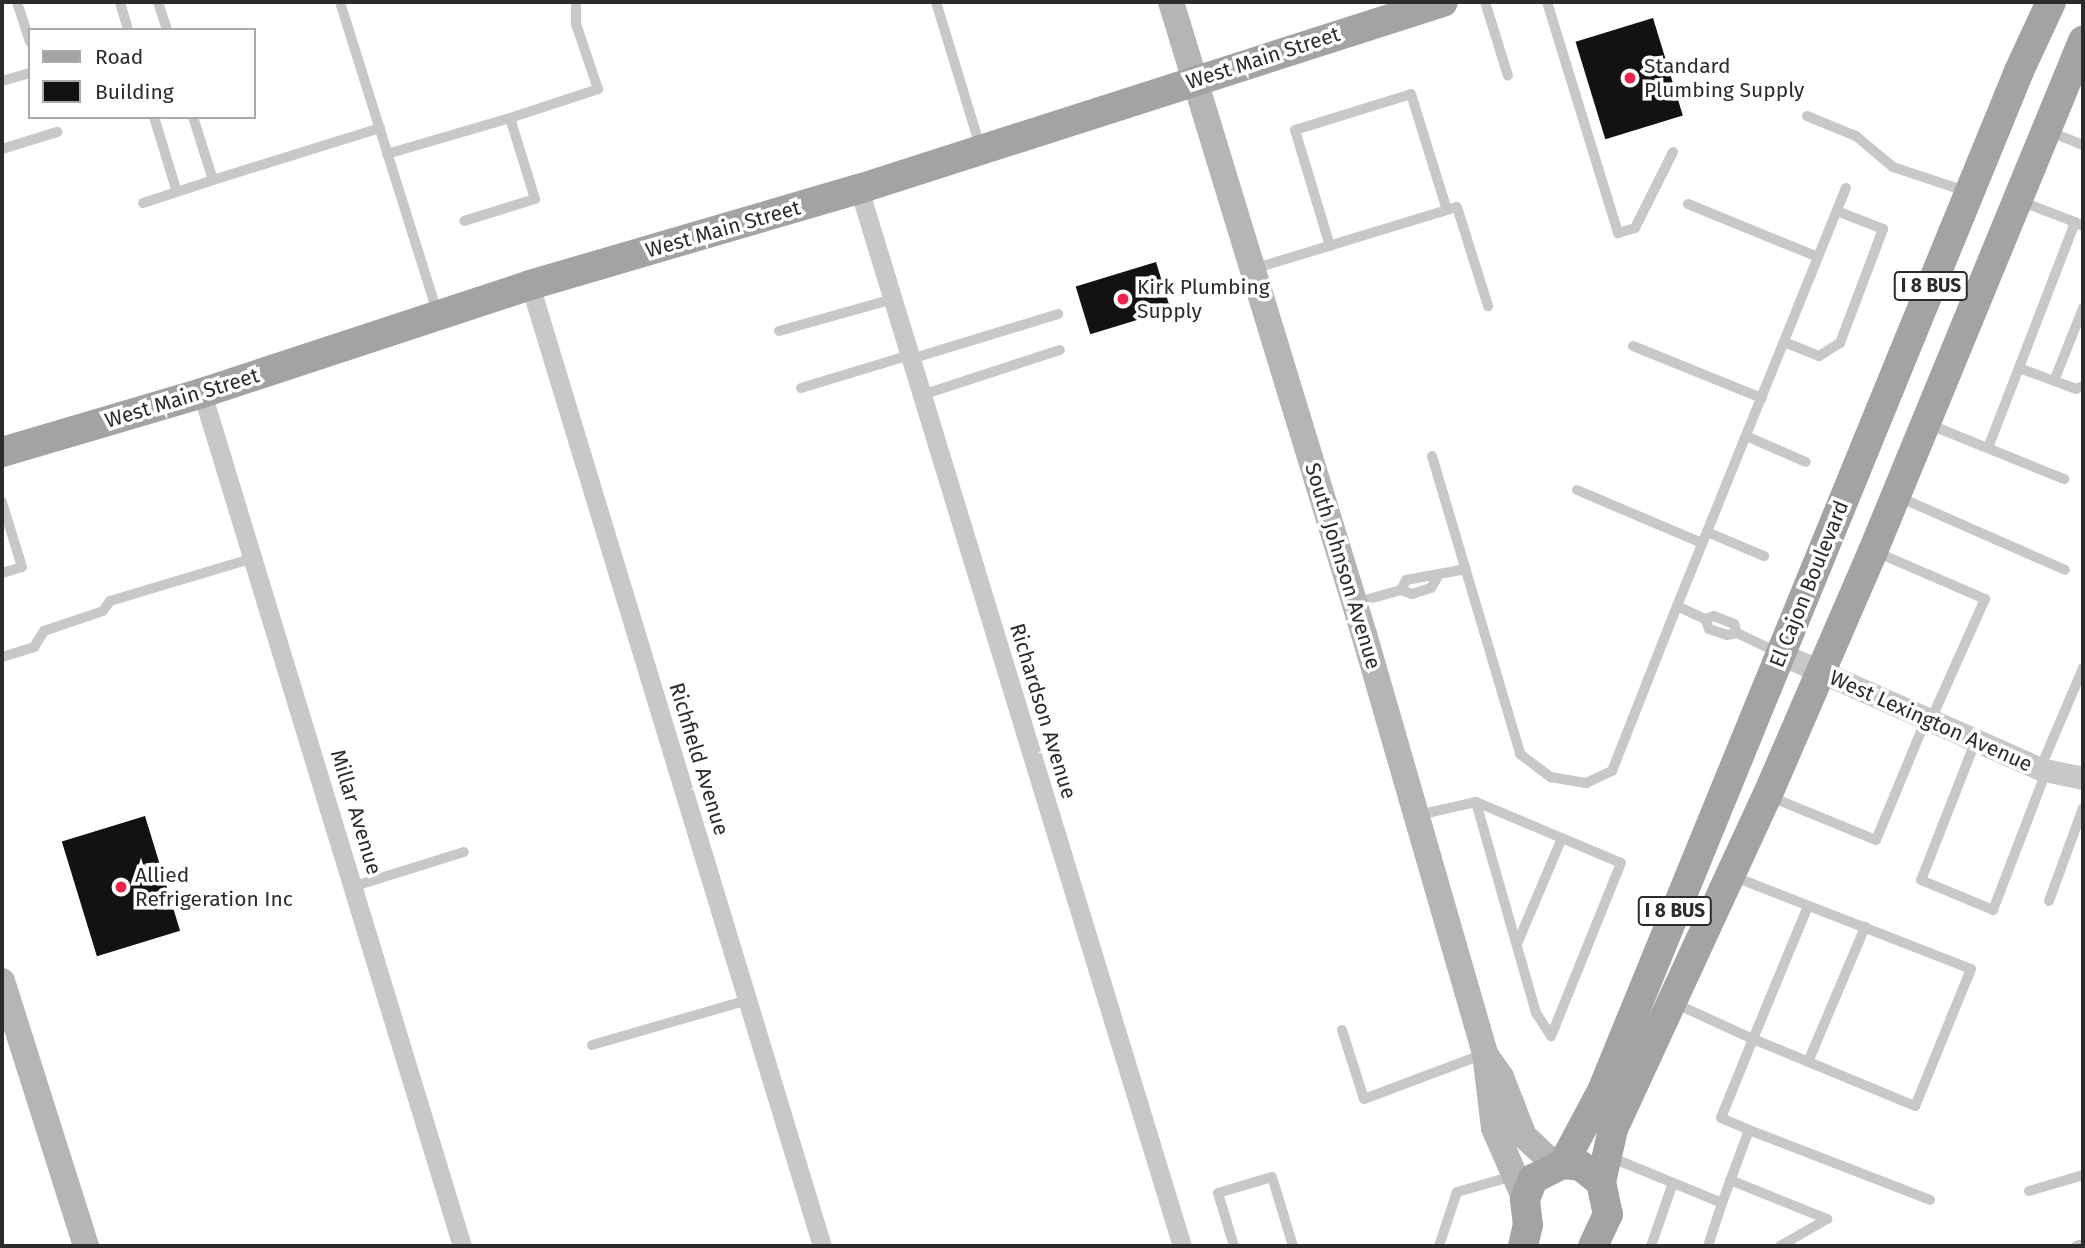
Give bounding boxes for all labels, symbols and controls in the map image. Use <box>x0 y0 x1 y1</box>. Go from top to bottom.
street label: West Main Street <box>1183 21 1343 95</box>
legend <box>28 28 256 119</box>
text: Road <box>95 44 143 70</box>
place label: Standard Plumbing Supply <box>1644 53 1804 103</box>
marker: Standard Plumbing Supply <box>1622 70 1638 86</box>
text: Building <box>95 79 174 105</box>
street label: West Main Street <box>643 195 803 263</box>
road number: I 8 BUS <box>1892 270 1969 302</box>
place label: Kirk Plumbing Supply <box>1137 274 1270 324</box>
marker: Kirk Plumbing Supply <box>1115 291 1131 307</box>
street label: West Main Street <box>102 363 262 433</box>
street label: South Johnson Avenue <box>1300 460 1386 672</box>
street label: El Cajon Boulevard <box>1764 497 1854 671</box>
street label: Richardson Avenue <box>1004 620 1082 802</box>
street label: West Lexington Avenue <box>1826 665 2036 777</box>
street label: Richfield Avenue <box>664 680 734 838</box>
street label: Millar Avenue <box>325 747 387 877</box>
place label: Allied Refrigeration Inc <box>135 862 293 912</box>
marker: Allied Refrigeration Inc <box>113 879 129 895</box>
road number: I 8 BUS <box>1636 896 1714 926</box>

